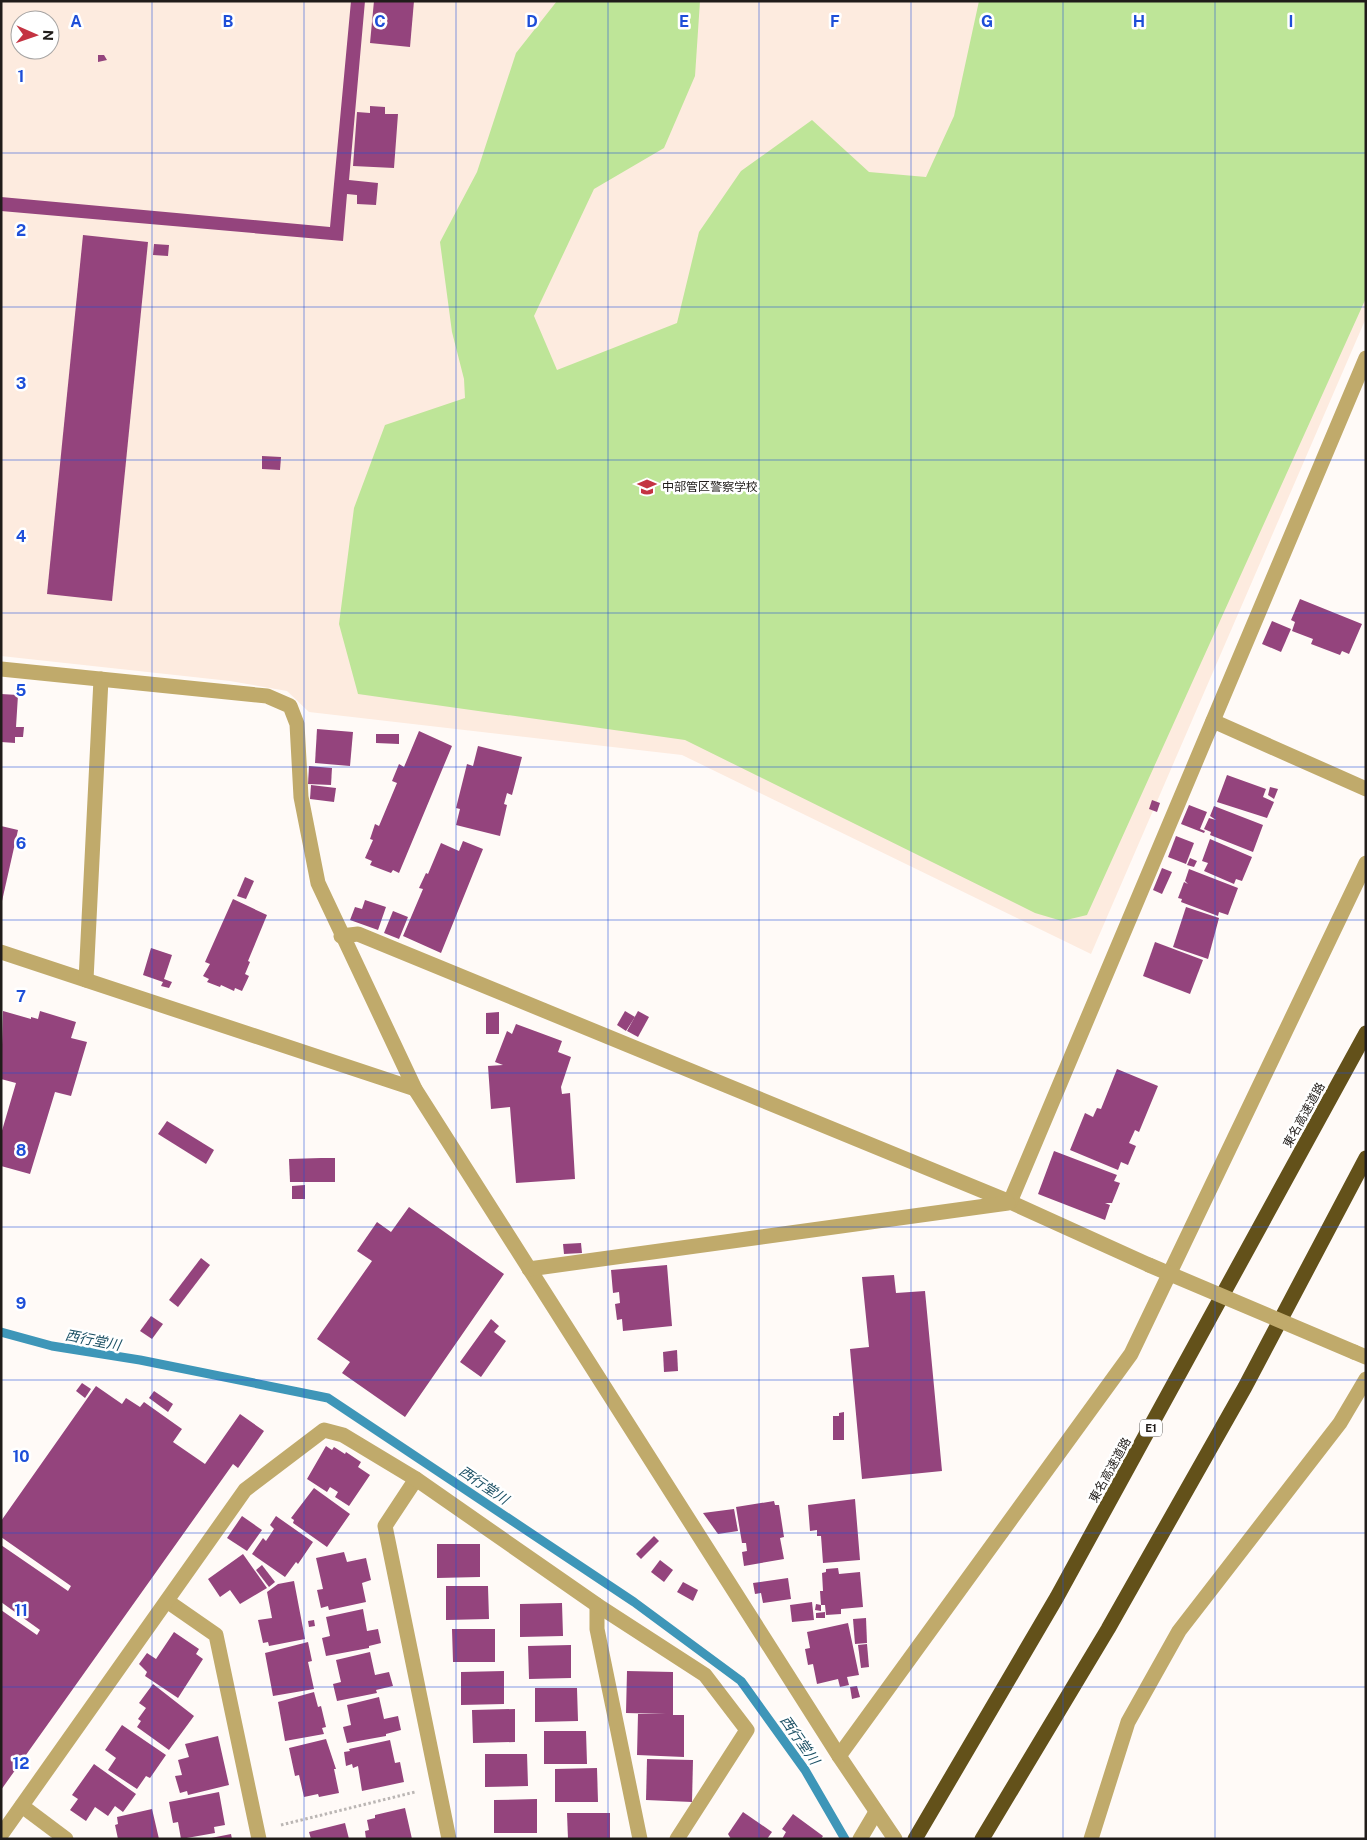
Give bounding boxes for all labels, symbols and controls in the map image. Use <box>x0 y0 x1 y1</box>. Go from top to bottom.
north arrow <box>10 10 60 60</box>
text: A <box>70 12 82 31</box>
text: B <box>223 12 234 31</box>
text: C <box>374 12 386 31</box>
text: D <box>526 12 538 31</box>
text: E <box>679 12 689 31</box>
text: F <box>830 12 840 31</box>
text: G <box>981 12 993 31</box>
text: H <box>1133 12 1145 31</box>
text: I <box>1289 12 1293 31</box>
text: N <box>40 30 56 41</box>
text: 1 <box>18 67 24 86</box>
text: 2 <box>16 221 26 240</box>
text: 3 <box>16 374 26 393</box>
school or university icon: 中部管区警察学校 <box>636 476 658 498</box>
place label: 中部管区警察学校 <box>662 480 758 494</box>
text: 4 <box>16 527 27 546</box>
text: 5 <box>16 681 27 700</box>
text: 6 <box>16 834 26 853</box>
text: 7 <box>16 987 26 1006</box>
street label: 東名高速道路 <box>1280 1080 1328 1150</box>
text: 8 <box>16 1141 27 1160</box>
text: 9 <box>16 1294 26 1313</box>
water label: 西行堂川 <box>64 1327 124 1354</box>
road number: E1 <box>1140 1420 1162 1436</box>
street label: 東名高速道路 <box>1086 1435 1134 1505</box>
text: 10 <box>12 1447 30 1466</box>
water label: 西行堂川 <box>456 1463 513 1508</box>
text: 11 <box>14 1601 28 1620</box>
water label: 西行堂川 <box>777 1712 824 1769</box>
text: 12 <box>12 1754 30 1773</box>

